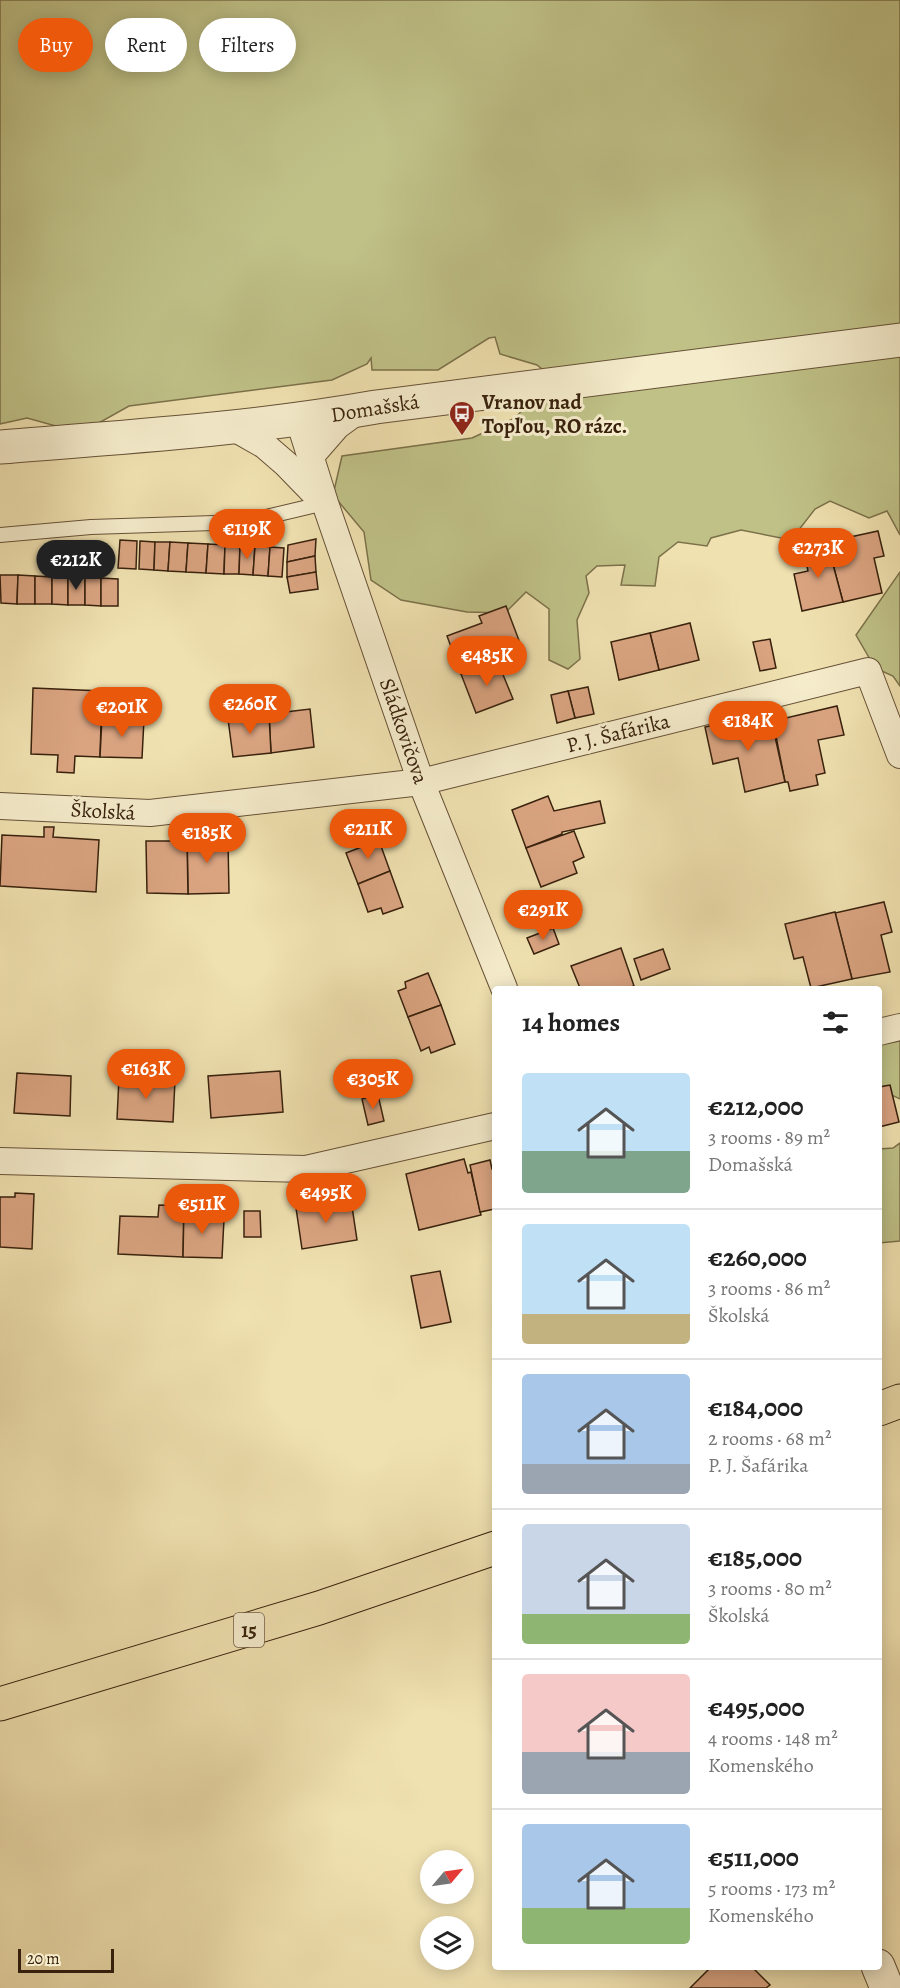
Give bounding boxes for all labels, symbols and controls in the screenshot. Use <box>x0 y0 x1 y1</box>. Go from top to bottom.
chip: Buy <box>18 18 93 72</box>
chip: Rent <box>105 18 187 72</box>
chip: Filters <box>199 18 296 72</box>
street label: Domašská <box>329 387 421 429</box>
place label: Vranov nad Topľou, RO rázc. <box>481 388 627 440</box>
bus stop icon: Vranov nad Topľou, RO rázc. <box>447 399 477 437</box>
pin: €119K <box>205 509 289 560</box>
text: €119K <box>223 515 271 542</box>
pin: €273K <box>776 528 860 579</box>
text: €273K <box>792 534 844 561</box>
pin: €212K <box>34 540 118 591</box>
text: €212K <box>50 546 102 573</box>
pin: €485K <box>445 636 529 687</box>
text: €485K <box>461 642 513 669</box>
street label: Sládkovičova <box>373 674 435 788</box>
pin: €260K <box>208 684 292 735</box>
pin: €201K <box>80 687 164 738</box>
text: €260K <box>223 690 277 717</box>
text: €201K <box>96 693 148 720</box>
pin: €184K <box>706 701 790 752</box>
street label: P. J. Šafárika <box>563 707 673 759</box>
text: €184K <box>723 707 773 734</box>
street label: Školská <box>70 795 136 827</box>
pin: €211K <box>326 809 410 860</box>
pin: €185K <box>165 813 249 864</box>
text: €211K <box>344 815 392 842</box>
text: €185K <box>182 819 232 846</box>
pin: €291K <box>501 890 585 941</box>
text: €291K <box>518 896 568 923</box>
text: 14 homes <box>522 1005 620 1040</box>
icon: filters <box>819 1006 852 1039</box>
pin: €163K <box>104 1049 188 1100</box>
text: €163K <box>121 1055 171 1082</box>
pin: €305K <box>331 1059 415 1110</box>
text: €305K <box>347 1065 399 1092</box>
text: €212,000 <box>708 1089 804 1124</box>
icon: home <box>570 1097 642 1169</box>
text: 3 rooms · 89 m² <box>708 1124 830 1151</box>
text: Domašská <box>708 1151 793 1178</box>
pin: €495K <box>284 1173 368 1224</box>
text: €495K <box>300 1179 352 1206</box>
pin: €511K <box>160 1184 244 1235</box>
text: €511K <box>178 1190 226 1217</box>
text: €260,000 <box>708 1240 807 1275</box>
icon: home <box>570 1248 642 1320</box>
text: 3 rooms · 86 m² <box>708 1275 830 1302</box>
text: Školská <box>708 1302 770 1329</box>
text: €184,000 <box>708 1390 803 1425</box>
icon: home <box>570 1398 642 1470</box>
text: 2 rooms · 68 m² <box>708 1425 832 1452</box>
text: P. J. Šafárika <box>708 1452 808 1479</box>
text: €185,000 <box>708 1540 802 1575</box>
icon: home <box>570 1548 642 1620</box>
text: 3 rooms · 80 m² <box>708 1575 832 1602</box>
text: Školská <box>708 1602 770 1629</box>
road number: 15 <box>234 1613 264 1647</box>
text: €495,000 <box>708 1690 805 1725</box>
icon: home <box>570 1698 642 1770</box>
text: 4 rooms · 148 m² <box>708 1725 838 1752</box>
text: Komenského <box>708 1752 814 1779</box>
text: €511,000 <box>708 1840 799 1875</box>
icon: home <box>570 1848 642 1920</box>
north arrow <box>420 1850 474 1904</box>
map controls <box>420 1850 474 1970</box>
text: 5 rooms · 173 m² <box>708 1875 835 1902</box>
text: Komenského <box>708 1902 814 1929</box>
button: layers <box>420 1916 474 1970</box>
scale bar <box>18 1946 114 1974</box>
text: 20 m <box>27 1948 60 1970</box>

